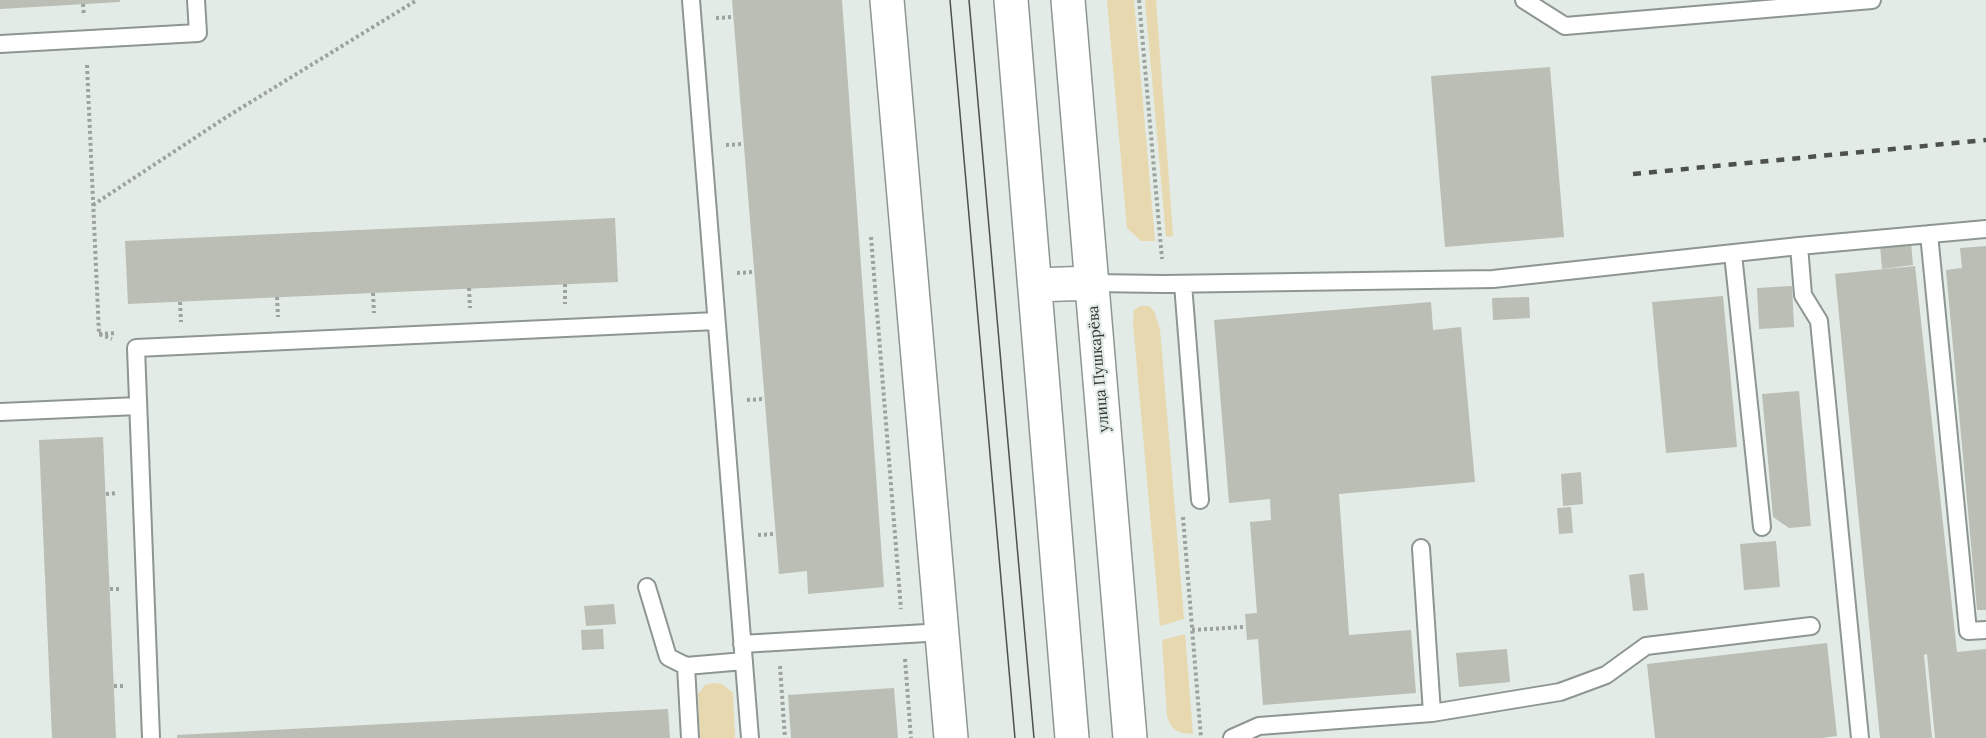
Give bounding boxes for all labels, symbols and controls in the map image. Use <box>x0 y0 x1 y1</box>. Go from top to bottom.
street label: улица Пушкарёва <box>1084 305 1114 433</box>

